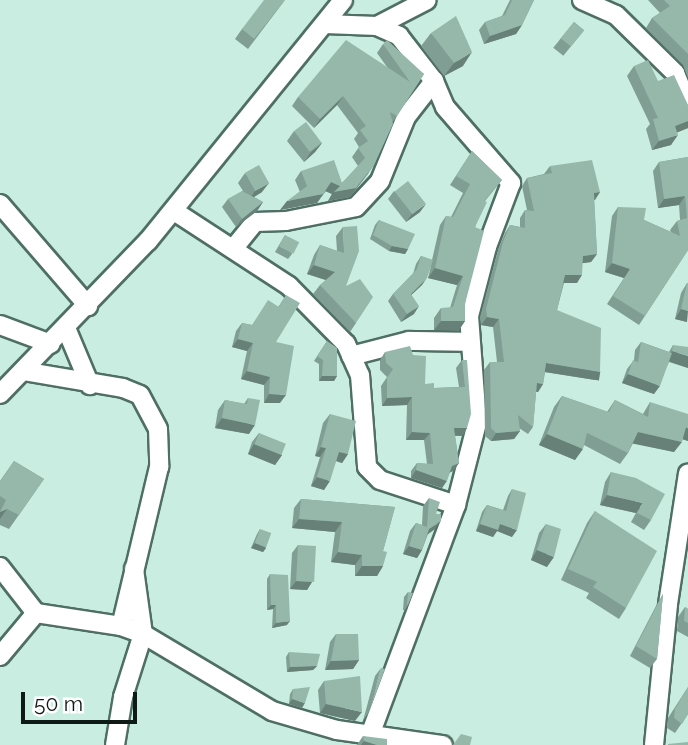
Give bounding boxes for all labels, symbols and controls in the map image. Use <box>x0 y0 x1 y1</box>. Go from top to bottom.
scale bar <box>24 678 140 722</box>
text: 50 m <box>34 691 83 716</box>

